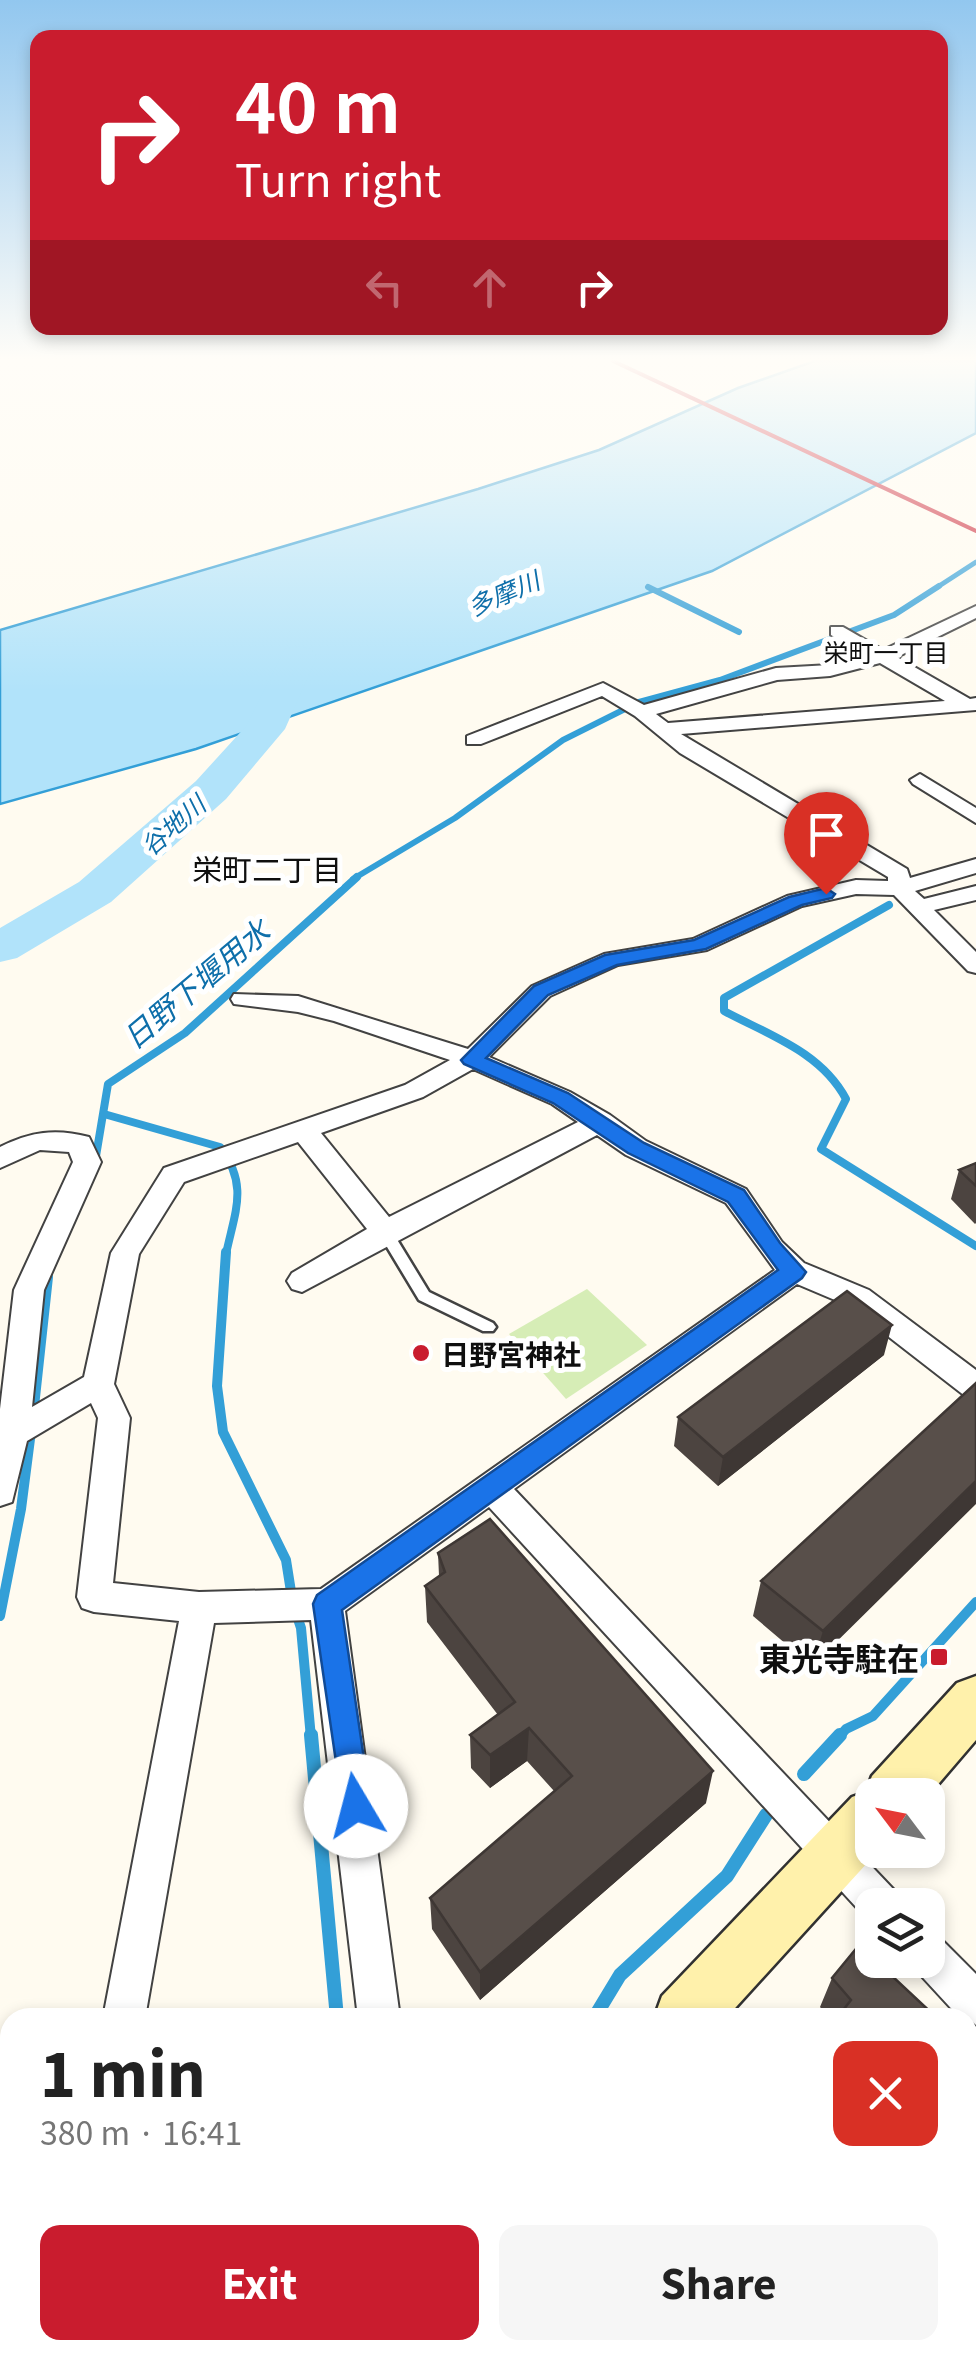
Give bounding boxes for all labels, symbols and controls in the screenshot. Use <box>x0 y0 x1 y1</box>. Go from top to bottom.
text: 40 m <box>235 52 401 153</box>
icon: right <box>70 70 200 200</box>
text: Turn right <box>235 145 441 210</box>
icon: left <box>357 260 412 315</box>
icon: ahead <box>462 260 517 315</box>
icon: right <box>567 260 622 315</box>
water label: 多摩川 <box>461 560 547 623</box>
district label: 栄町一丁目 <box>823 633 949 669</box>
water label: 谷地川 <box>132 784 214 862</box>
pin <box>784 792 869 895</box>
icon: arrive <box>799 807 854 862</box>
district label: 栄町二丁目 <box>192 846 342 890</box>
water label: 日野下堰用水 <box>112 906 280 1058</box>
place label: 日野宮神社 <box>441 1333 581 1373</box>
marker: 日野宮神社 <box>410 1342 432 1364</box>
place label: 東光寺駐在 <box>759 1634 919 1680</box>
marker: 東光寺駐在 <box>928 1646 950 1668</box>
position arrow <box>304 1754 408 1858</box>
north arrow <box>855 1778 945 1868</box>
map controls <box>855 1778 945 1978</box>
button: layers <box>855 1888 945 1978</box>
text: 1 min <box>40 2027 206 2114</box>
button: close <box>833 2041 938 2146</box>
text: 380 m · 16:41 <box>40 2108 242 2154</box>
button: Exit <box>40 2225 479 2340</box>
button: Share <box>499 2225 938 2340</box>

